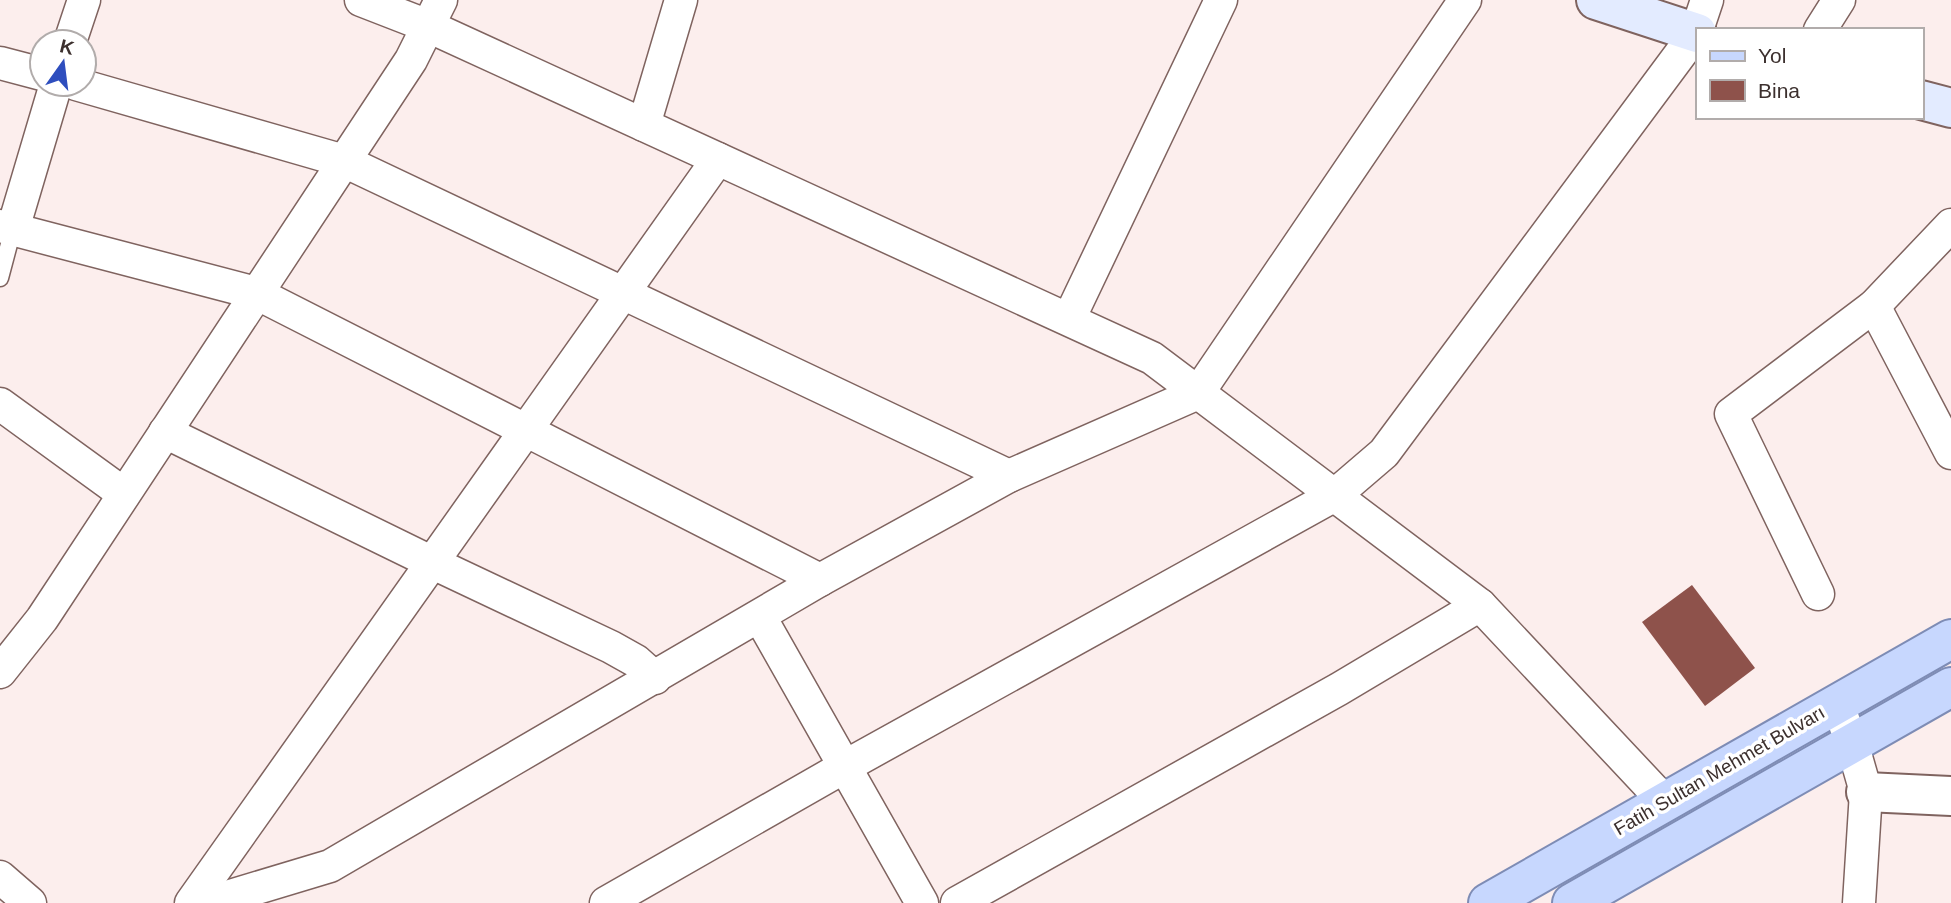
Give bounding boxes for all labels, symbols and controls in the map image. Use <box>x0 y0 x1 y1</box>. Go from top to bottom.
north arrow <box>28 28 98 98</box>
legend <box>1696 28 1923 119</box>
text: K <box>58 35 76 59</box>
text: Yol <box>1758 44 1786 67</box>
text: Bina <box>1758 79 1800 102</box>
street label: Fatih Sultan Mehmet Bulvarı <box>1610 701 1828 839</box>

